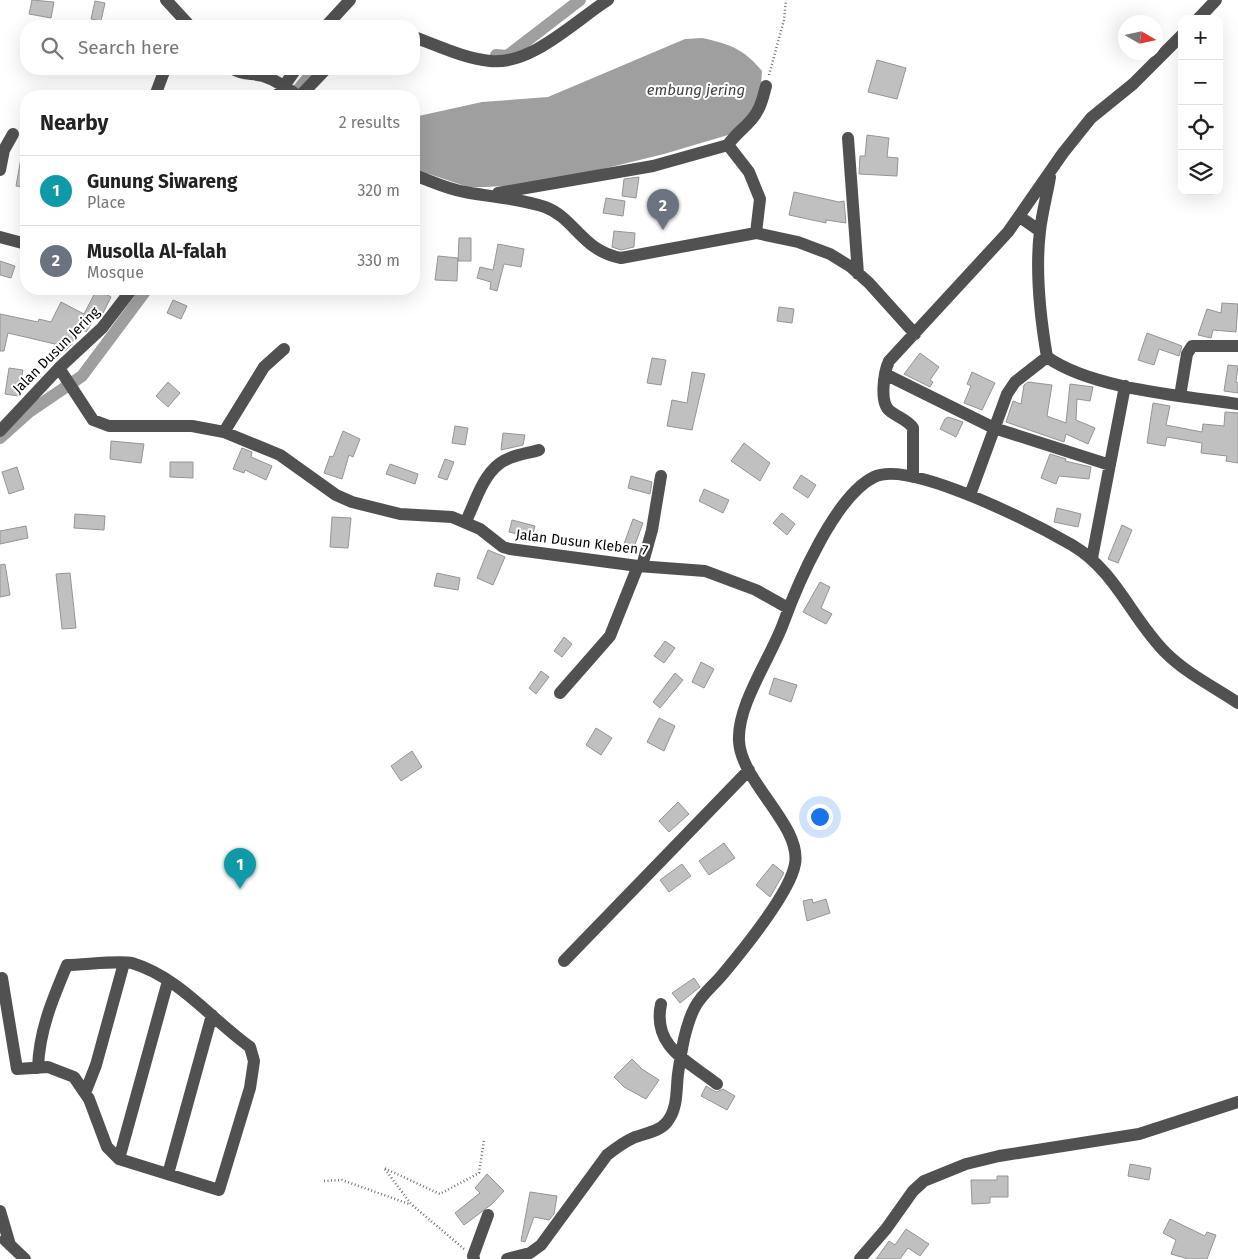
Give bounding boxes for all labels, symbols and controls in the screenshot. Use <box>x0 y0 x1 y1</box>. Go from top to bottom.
north arrow <box>1118 15 1163 60</box>
map controls <box>1178 15 1223 195</box>
button: + <box>1178 15 1223 60</box>
search box <box>20 20 420 75</box>
icon: search <box>38 34 66 62</box>
text: Search here <box>78 36 179 59</box>
button: − <box>1178 60 1223 105</box>
water label: embung jering <box>647 81 745 99</box>
button: locate <box>1178 105 1223 150</box>
text: Nearby <box>40 110 108 136</box>
text: 2 results <box>339 113 400 132</box>
button: layers <box>1178 150 1223 195</box>
text: Gunung Siwareng <box>87 170 237 193</box>
text: 1 <box>52 181 60 200</box>
text: 320 m <box>357 181 400 200</box>
pin: 2 <box>647 189 679 230</box>
text: Place <box>87 193 126 212</box>
text: Musolla Al-falah <box>87 240 227 263</box>
text: 2 <box>52 251 60 270</box>
text: 330 m <box>357 251 400 270</box>
text: Mosque <box>87 263 144 282</box>
street label: Jalan Dusun Jering <box>9 303 104 397</box>
street label: Jalan Dusun Kleben 7 <box>515 526 649 559</box>
your location <box>807 804 833 830</box>
pin: 1 <box>224 848 256 889</box>

